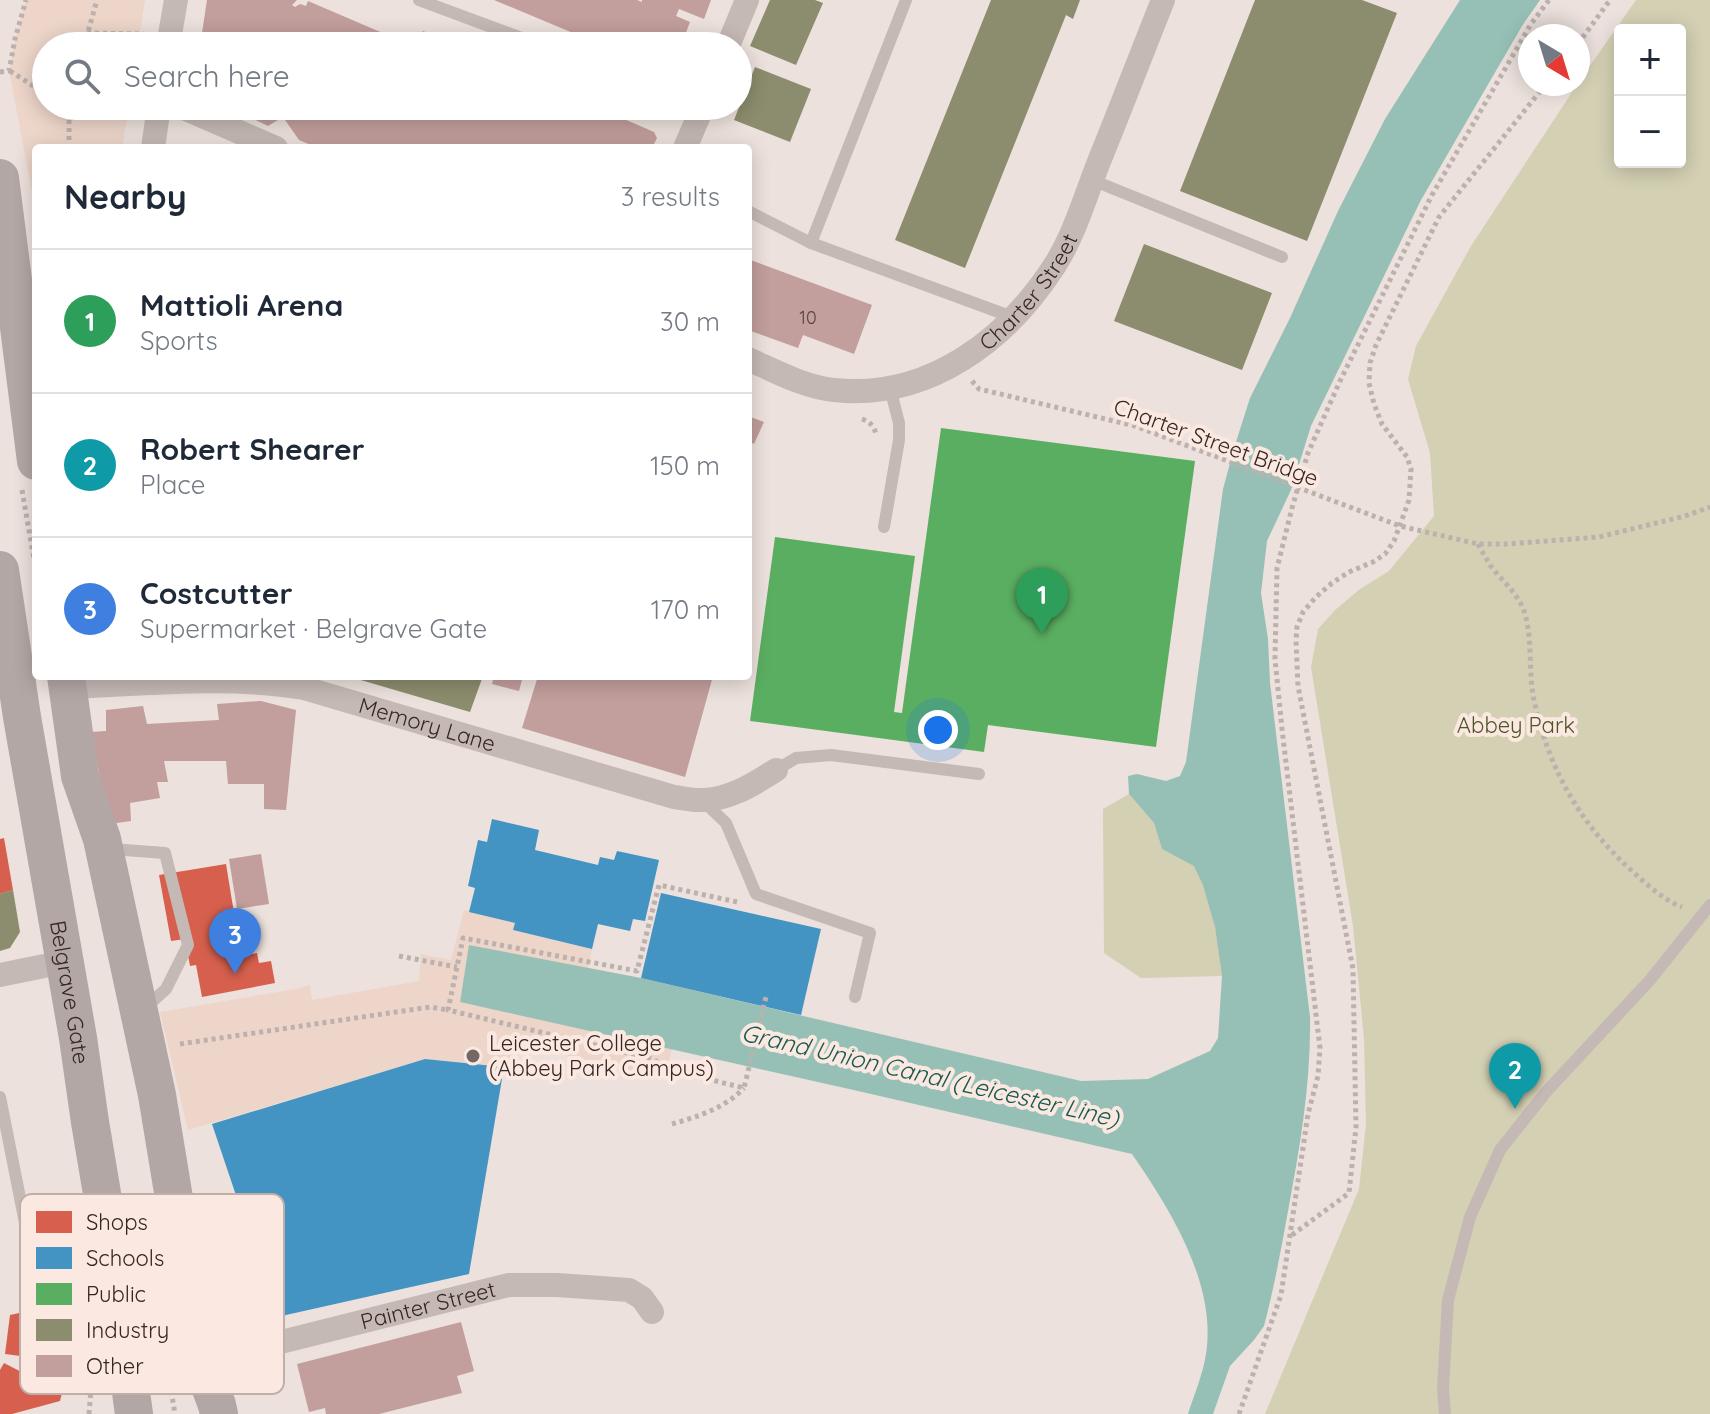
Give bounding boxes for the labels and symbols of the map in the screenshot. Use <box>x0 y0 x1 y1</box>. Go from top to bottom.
north arrow <box>1518 24 1590 96</box>
street label: Charter Street <box>973 229 1084 356</box>
house number: 10 <box>799 306 817 329</box>
street label: Charter Street Bridge <box>1110 392 1322 492</box>
pin: 1 <box>1016 568 1068 634</box>
street label: Memory Lane <box>356 691 499 758</box>
your location <box>918 710 958 750</box>
park label: Abbey Park <box>1457 711 1575 739</box>
pin: 3 <box>209 908 261 974</box>
street label: Belgrave Gate <box>44 918 96 1066</box>
water label: Grand Union Canal (Leicester Line) <box>739 1017 1123 1133</box>
place label: Leicester College (Abbey Park Campus) <box>489 1029 714 1082</box>
pin: 2 <box>1489 1043 1541 1109</box>
marker: Leicester College (Abbey Park Campus) <box>464 1047 482 1065</box>
legend <box>20 1194 284 1394</box>
text: Shops <box>86 1208 148 1236</box>
text: Schools <box>86 1244 164 1272</box>
street label: Painter Street <box>358 1275 498 1336</box>
text: Public <box>86 1280 146 1308</box>
text: Industry <box>86 1316 169 1344</box>
text: Other <box>86 1352 144 1380</box>

